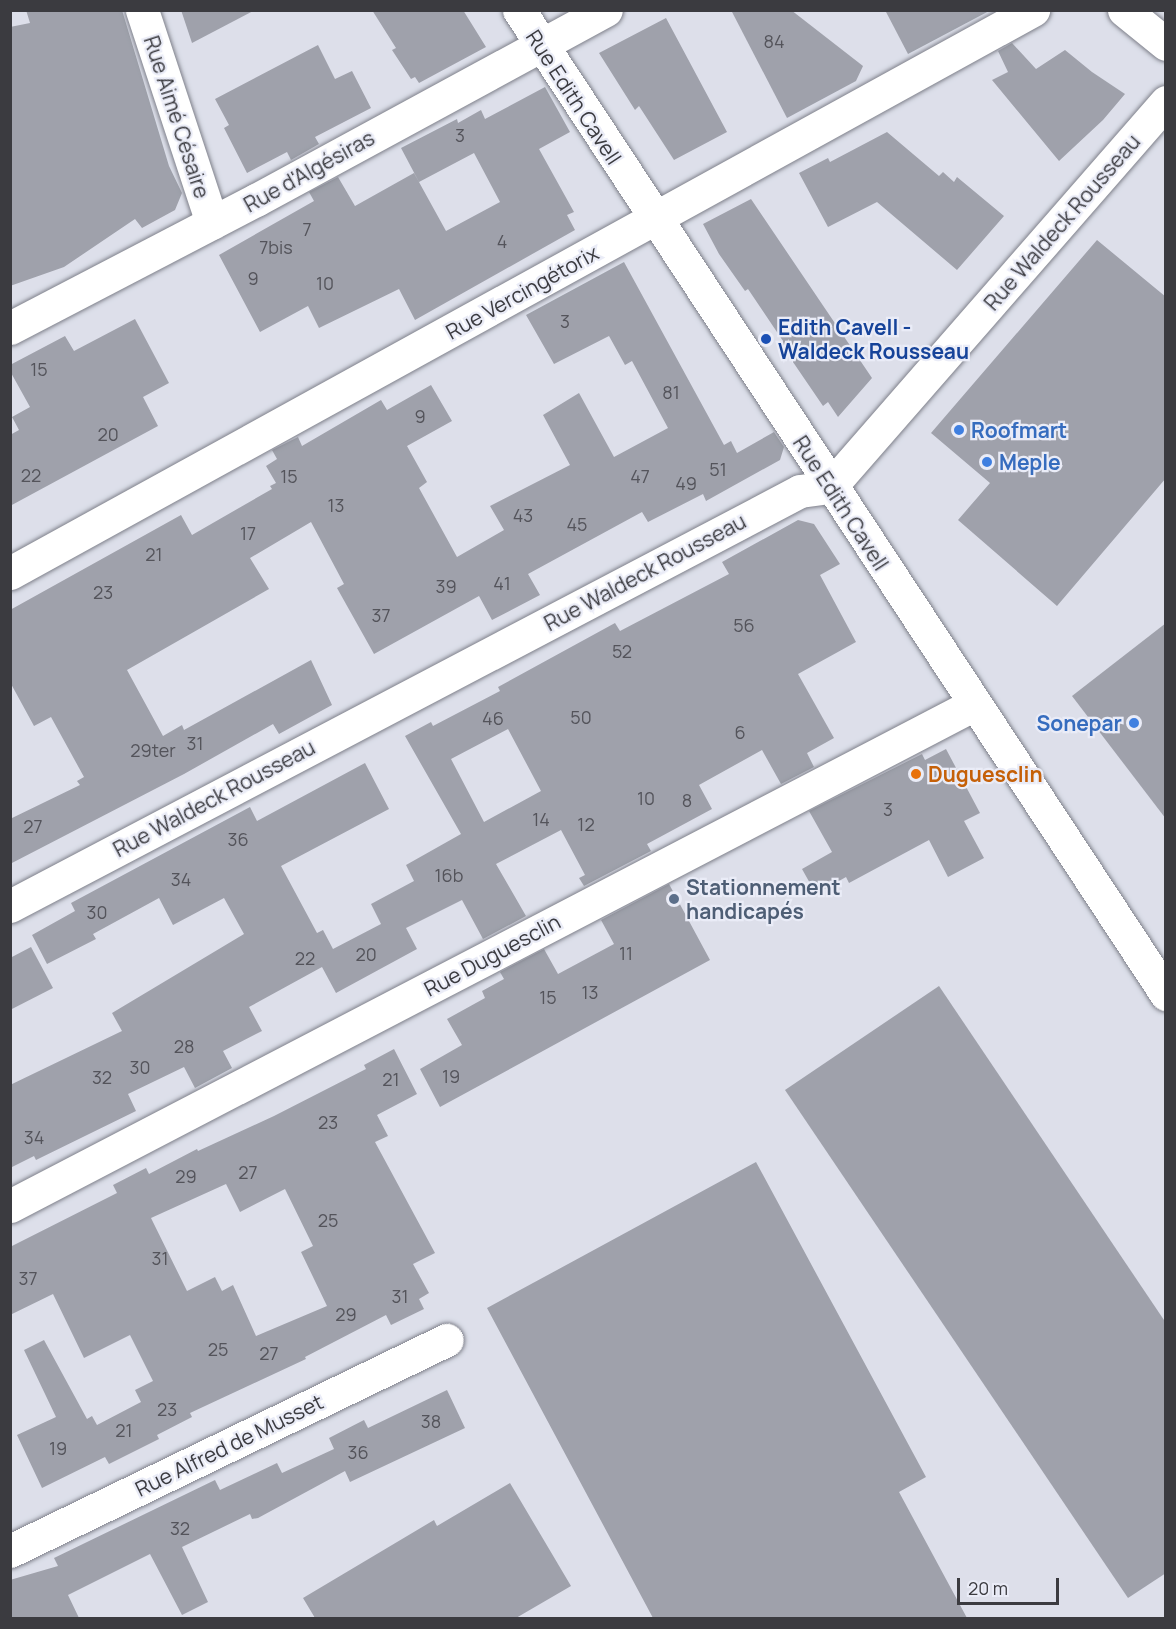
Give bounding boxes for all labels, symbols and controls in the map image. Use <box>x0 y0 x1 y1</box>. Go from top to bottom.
street label: Rue Edith Cavell <box>521 25 627 169</box>
house number: 84 <box>763 30 785 52</box>
street label: Rue Aimé Césaire <box>139 33 215 201</box>
house number: 3 <box>455 124 465 146</box>
street label: Rue d'Algésiras <box>239 125 379 217</box>
street label: Rue Waldeck Rousseau <box>979 129 1145 315</box>
house number: 7 <box>302 218 312 240</box>
house number: 4 <box>497 230 507 252</box>
house number: 7bis <box>259 236 293 258</box>
street label: Rue Vercingétorix <box>441 240 603 344</box>
house number: 9 <box>247 267 259 289</box>
house number: 10 <box>316 272 334 294</box>
house number: 3 <box>560 310 570 332</box>
place label: Edith Cavell - Waldeck Rousseau <box>778 314 969 364</box>
marker: Edith Cavell - Waldeck Rousseau <box>759 332 773 346</box>
house number: 15 <box>30 358 48 380</box>
house number: 81 <box>662 381 680 403</box>
house number: 9 <box>414 405 426 427</box>
place label: Roofmart <box>971 417 1067 443</box>
house number: 20 <box>97 423 119 445</box>
marker: Roofmart <box>952 423 966 437</box>
street label: Rue Edith Cavell <box>788 431 894 575</box>
place label: Meple <box>999 449 1061 475</box>
marker: Meple <box>980 455 994 469</box>
house number: 51 <box>709 458 727 480</box>
house number: 22 <box>21 464 41 486</box>
house number: 15 <box>280 465 298 487</box>
house number: 47 <box>630 465 650 487</box>
house number: 49 <box>675 472 697 494</box>
house number: 13 <box>328 494 344 516</box>
house number: 43 <box>513 504 533 526</box>
street label: Rue Waldeck Rousseau <box>540 508 750 636</box>
house number: 45 <box>566 513 588 535</box>
house number: 17 <box>240 522 256 544</box>
house number: 21 <box>145 543 163 565</box>
house number: 41 <box>493 572 511 594</box>
house number: 39 <box>435 575 457 597</box>
house number: 23 <box>93 581 113 603</box>
house number: 37 <box>372 604 390 626</box>
house number: 56 <box>733 614 755 636</box>
house number: 52 <box>612 640 632 662</box>
house number: 50 <box>570 706 592 728</box>
house number: 46 <box>482 707 504 729</box>
place label: Sonepar <box>1037 710 1122 736</box>
marker: Sonepar <box>1127 716 1141 730</box>
house number: 6 <box>734 721 746 743</box>
house number: 31 <box>187 732 203 754</box>
street label: Rue Waldeck Rousseau <box>109 734 319 862</box>
house number: 29ter <box>130 739 176 761</box>
place label: Duguesclin <box>928 761 1043 787</box>
marker: Duguesclin <box>909 767 923 781</box>
house number: 10 <box>637 787 655 809</box>
house number: 8 <box>682 789 692 811</box>
house number: 3 <box>883 798 893 820</box>
house number: 14 <box>532 808 550 830</box>
house number: 12 <box>577 813 595 835</box>
house number: 27 <box>23 815 43 837</box>
house number: 36 <box>227 828 249 850</box>
house number: 16b <box>435 864 463 886</box>
house number: 34 <box>171 868 191 890</box>
place label: Stationnement handicapés <box>686 874 841 924</box>
marker: Stationnement handicapés <box>667 892 681 906</box>
house number: 30 <box>87 901 107 923</box>
street label: Rue Duguesclin <box>420 909 564 1001</box>
house number: 11 <box>619 942 633 964</box>
house number: 20 <box>355 943 377 965</box>
house number: 22 <box>295 947 315 969</box>
house number: 13 <box>582 981 598 1003</box>
house number: 15 <box>539 986 557 1008</box>
house number: 28 <box>174 1035 194 1057</box>
house number: 30 <box>130 1056 150 1078</box>
house number: 19 <box>442 1065 460 1087</box>
house number: 32 <box>92 1066 112 1088</box>
house number: 21 <box>382 1068 400 1090</box>
house number: 23 <box>318 1111 338 1133</box>
house number: 34 <box>24 1126 44 1148</box>
house number: 27 <box>238 1161 258 1183</box>
house number: 29 <box>175 1165 197 1187</box>
house number: 25 <box>318 1209 338 1231</box>
house number: 31 <box>152 1247 168 1269</box>
house number: 37 <box>19 1267 37 1289</box>
house number: 31 <box>392 1285 408 1307</box>
house number: 29 <box>335 1303 357 1325</box>
house number: 25 <box>208 1338 228 1360</box>
house number: 27 <box>259 1342 279 1364</box>
street label: Rue Alfred de Musset <box>131 1389 327 1501</box>
house number: 23 <box>157 1398 177 1420</box>
house number: 38 <box>421 1410 441 1432</box>
house number: 21 <box>115 1419 133 1441</box>
house number: 19 <box>49 1437 67 1459</box>
house number: 36 <box>347 1441 369 1463</box>
house number: 32 <box>170 1517 190 1539</box>
scale bar <box>960 1566 1062 1604</box>
text: 20 m <box>968 1576 1008 1600</box>

